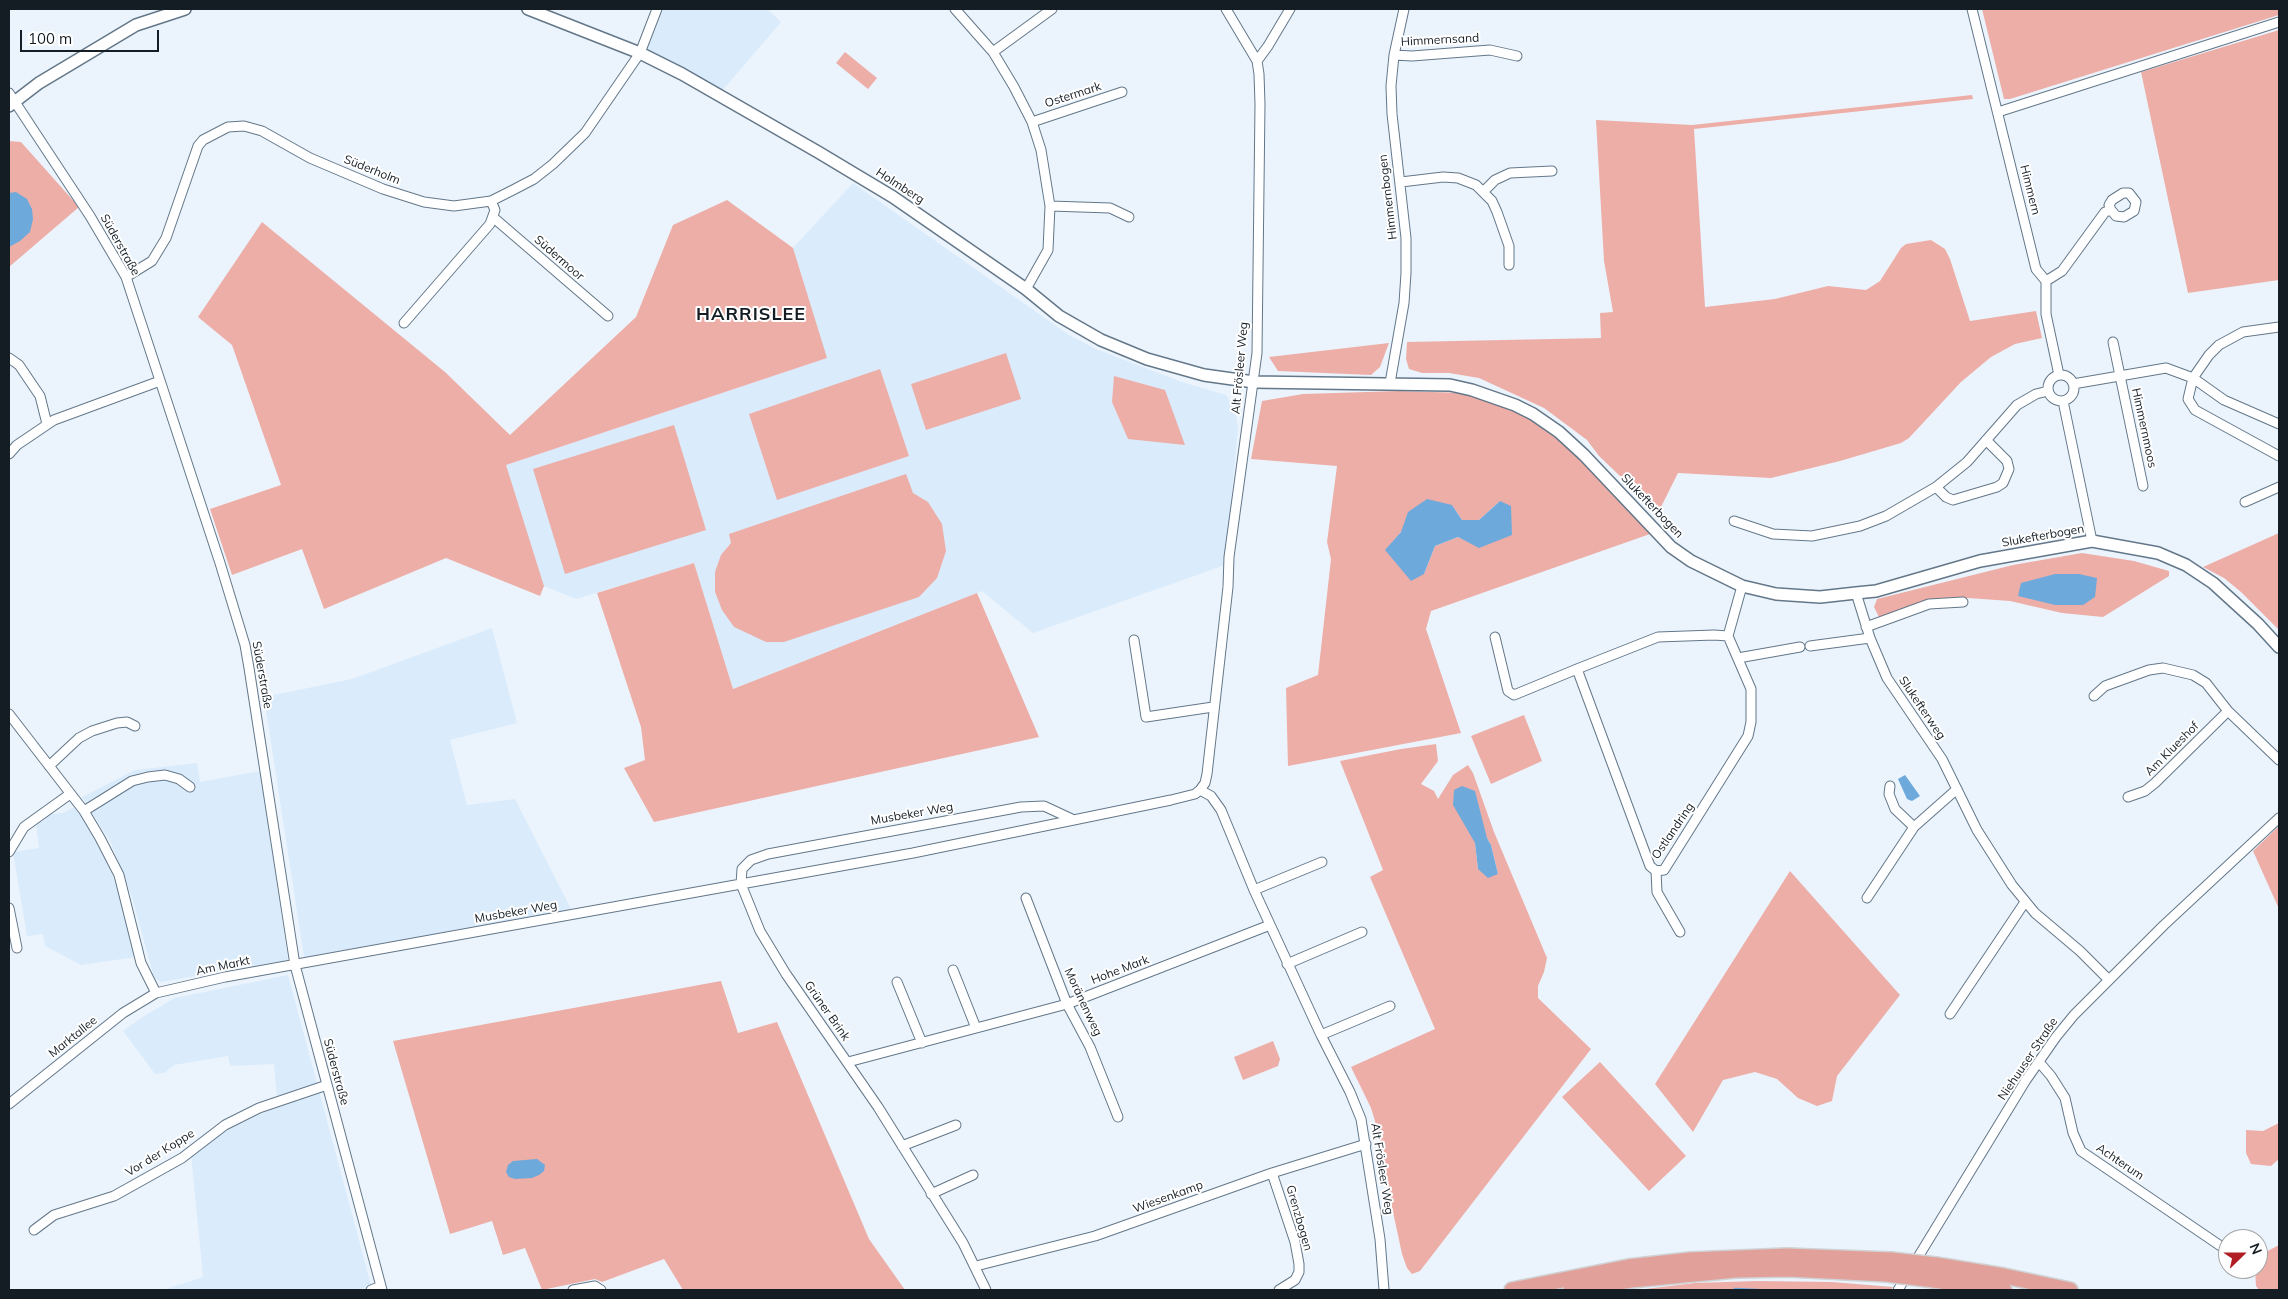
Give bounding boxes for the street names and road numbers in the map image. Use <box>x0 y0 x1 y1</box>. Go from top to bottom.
street label: Himmernsand <box>1400 31 1480 49</box>
street label: Ostermark <box>1043 79 1103 111</box>
street label: Süderholm <box>342 152 402 188</box>
street label: Himmernbogen <box>1376 154 1400 240</box>
street label: Himmern <box>2017 163 2043 217</box>
street label: Holmberg <box>873 165 927 207</box>
street label: Süderstraße <box>97 212 143 278</box>
street label: Südermoor <box>531 233 587 283</box>
street label: Alt Frösleer Weg <box>1229 321 1251 415</box>
street label: Himmernmoos <box>2129 387 2159 469</box>
street label: Slukefterbogen <box>1618 471 1686 541</box>
street label: Slukefterbogen <box>2001 522 2085 550</box>
street label: Süderstraße <box>249 640 275 710</box>
street label: Slukefterweg <box>1896 674 1948 742</box>
street label: Am Klueshof <box>2142 719 2202 779</box>
street label: Musbeker Weg <box>870 800 954 828</box>
street label: Ostlandring <box>1649 800 1697 862</box>
street label: Musbeker Weg <box>474 898 558 926</box>
street label: Hohe Mark <box>1089 952 1151 988</box>
street label: Am Markt <box>195 953 251 979</box>
street label: Moränenweg <box>1061 966 1105 1038</box>
street label: Grüner Brink <box>801 978 853 1044</box>
street label: Marktallee <box>46 1013 100 1061</box>
street label: Niehuuser Straße <box>1995 1015 2061 1103</box>
street label: Süderstraße <box>320 1037 352 1107</box>
street label: Alt Frösleer Weg <box>1368 1122 1396 1216</box>
street label: Vor der Koppe <box>123 1126 197 1180</box>
street label: Achterum <box>2094 1141 2146 1183</box>
street label: Wiesenkamp <box>1131 1178 1205 1216</box>
street label: Grenzbogen <box>1283 1183 1315 1253</box>

